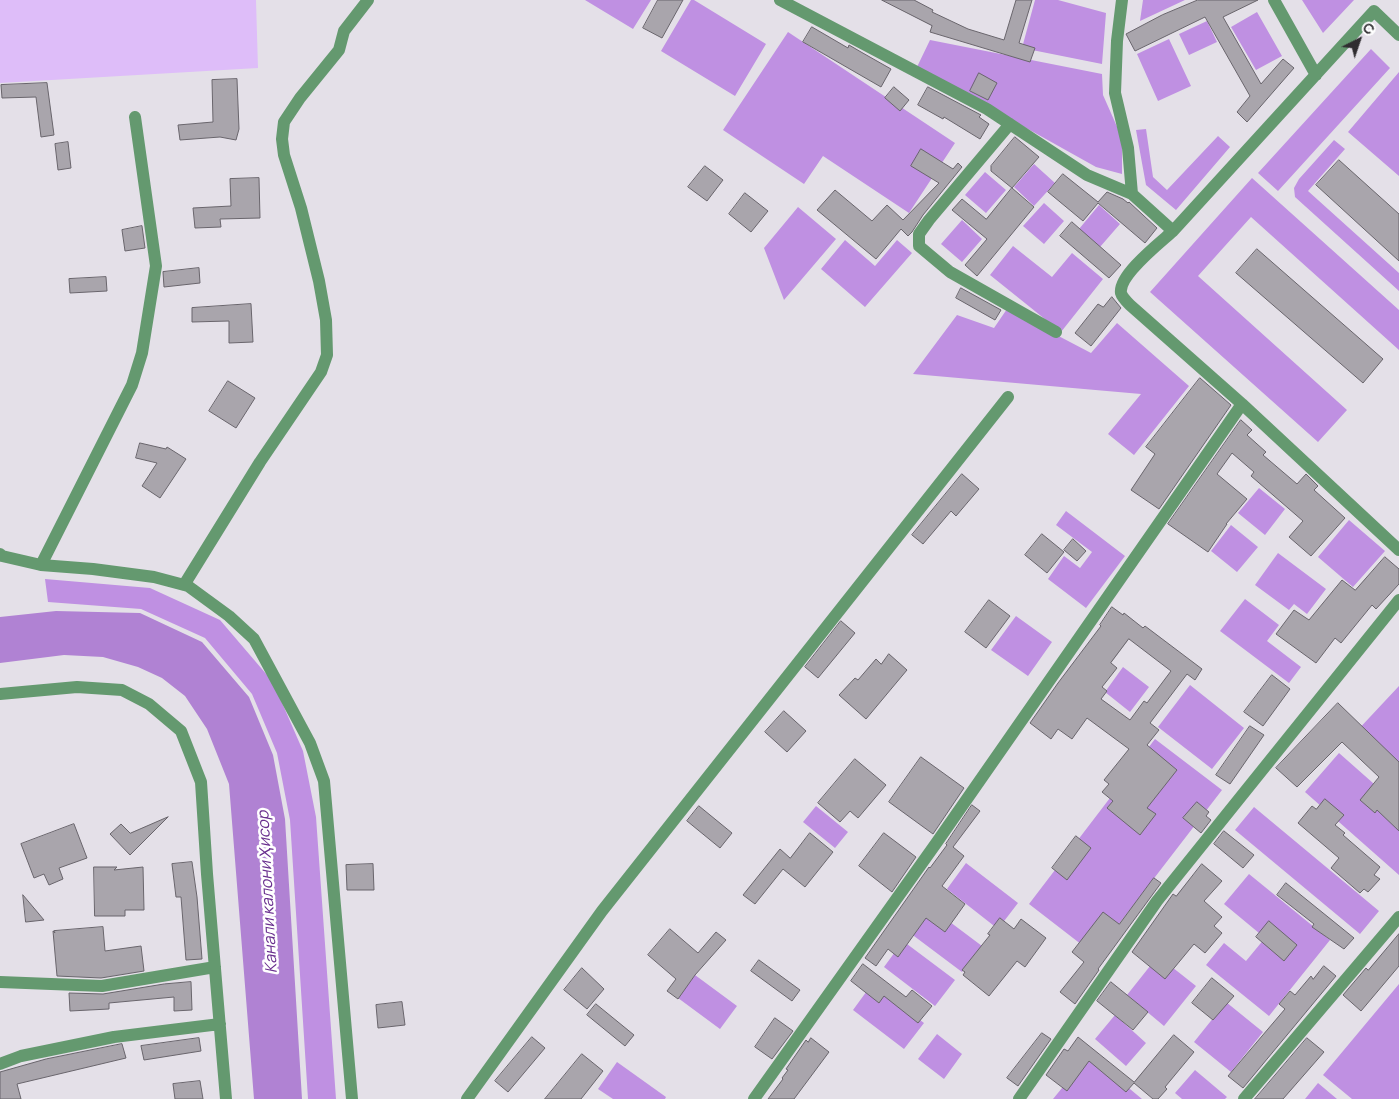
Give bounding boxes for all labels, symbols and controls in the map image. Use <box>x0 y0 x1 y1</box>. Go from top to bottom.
north arrow <box>1334 15 1384 65</box>
text: С <box>1359 18 1379 39</box>
water label: Канали калони Ҳисор <box>254 810 282 974</box>

